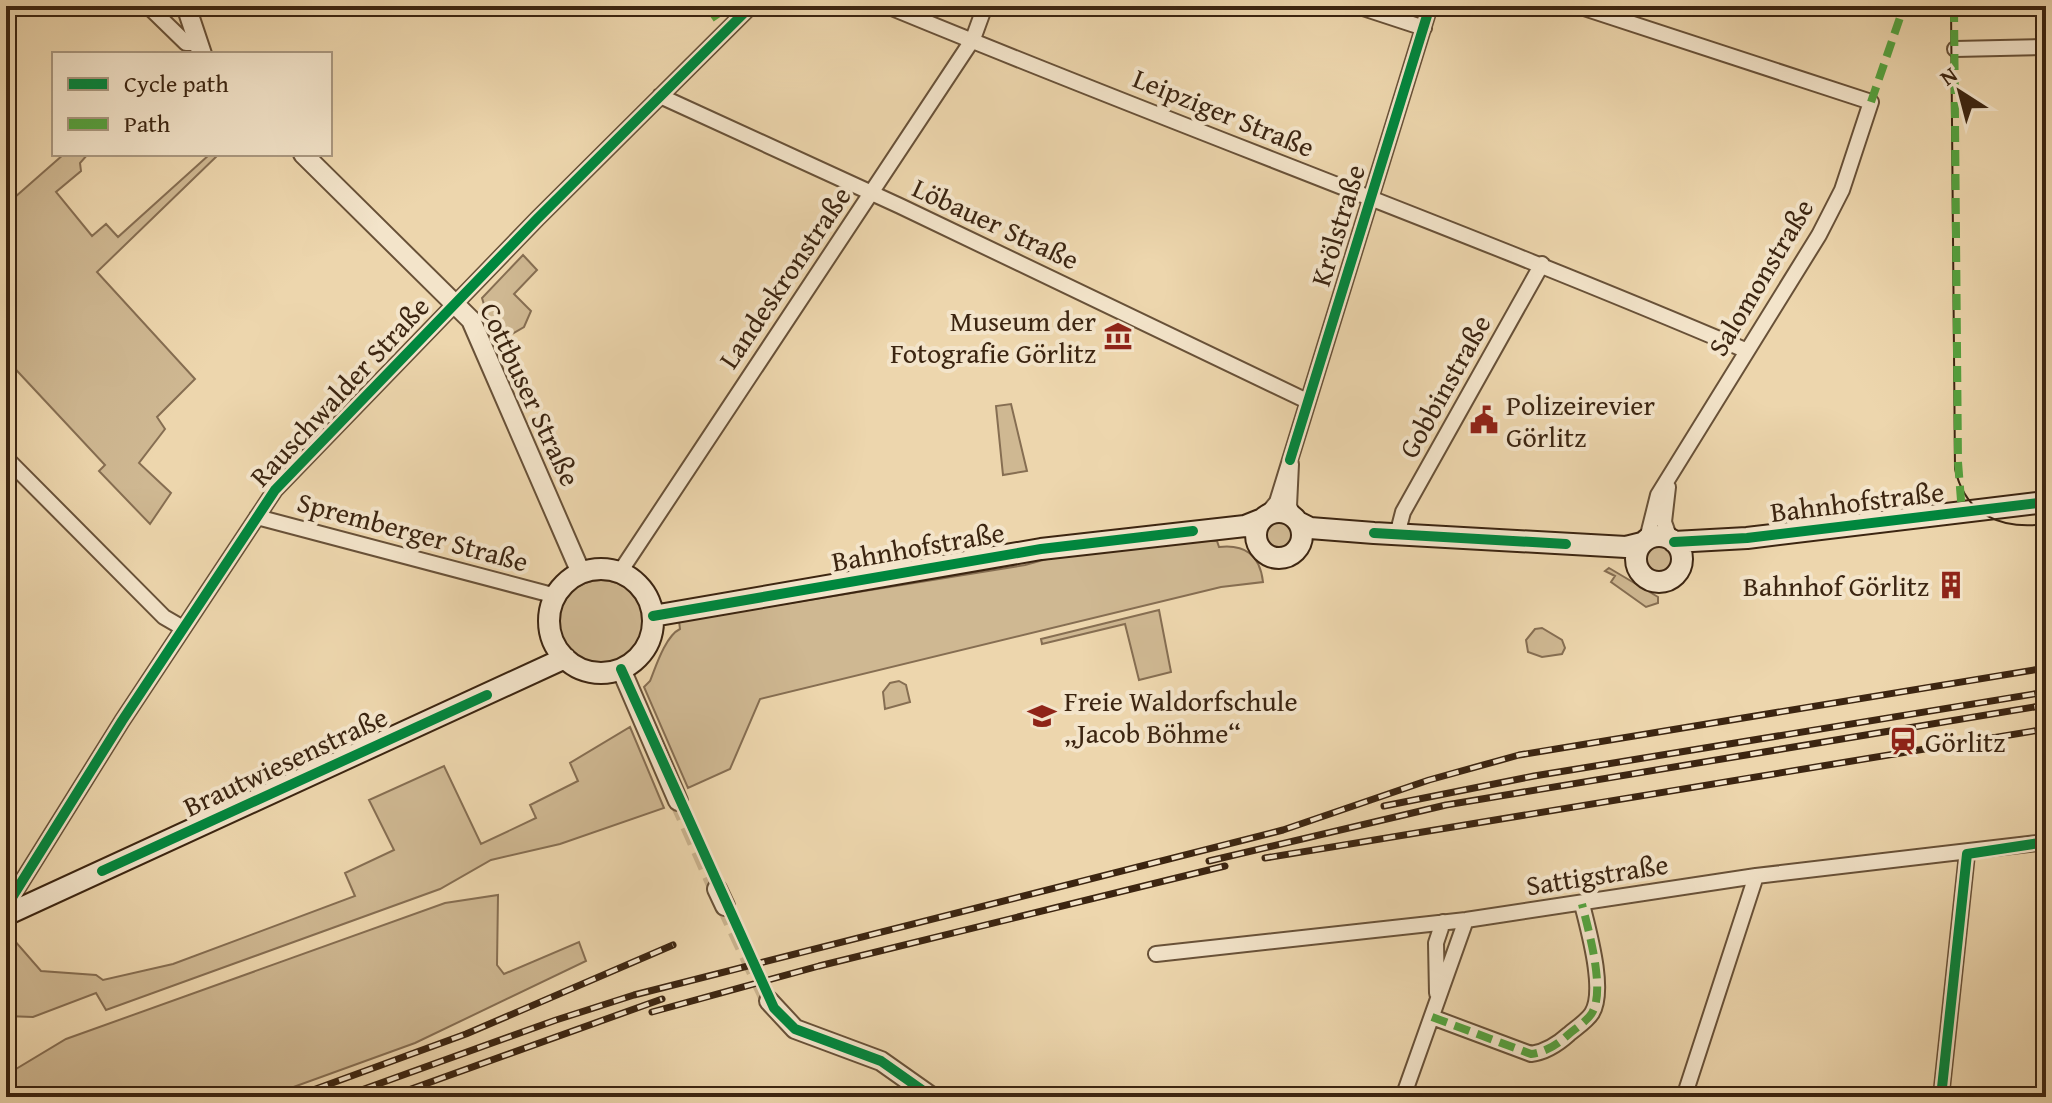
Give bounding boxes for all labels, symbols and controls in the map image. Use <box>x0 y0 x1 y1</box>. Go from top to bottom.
legend <box>52 52 332 156</box>
north arrow <box>1920 52 2000 132</box>
street label: Leipziger Straße <box>1127 57 1321 167</box>
text: N <box>1933 58 1964 93</box>
text: Cycle path <box>124 66 229 101</box>
text: Path <box>124 106 171 141</box>
street label: Krölstraße <box>1299 159 1375 291</box>
street label: Löbauer Straße <box>906 167 1086 279</box>
street label: Landeskronstraße <box>708 178 860 376</box>
street label: Salomonstraße <box>1697 191 1823 363</box>
street label: Rauschwalder Straße <box>240 287 438 495</box>
street label: Cottbuser Straße <box>470 295 592 493</box>
place label: Museum der Fotografie Görlitz <box>890 300 1096 373</box>
street label: Gobbinstraße <box>1388 307 1500 465</box>
museum icon: Museum der Fotografie Görlitz <box>1103 321 1133 351</box>
place label: Polizeirevier Görlitz <box>1506 384 1656 457</box>
public building icon: Polizeirevier Görlitz <box>1469 405 1499 435</box>
street label: Bahnhofstraße <box>1768 470 1946 532</box>
street label: Spremberger Straße <box>293 480 533 582</box>
street label: Bahnhofstraße <box>828 511 1008 581</box>
place label: Bahnhof Görlitz <box>1743 565 1929 606</box>
building icon: Bahnhof Görlitz <box>1936 570 1966 600</box>
place label: Freie Waldorfschule „Jacob Böhme“ <box>1064 680 1298 753</box>
street label: Brautwiesenstraße <box>176 696 394 826</box>
school or university icon: Freie Waldorfschule „Jacob Böhme“ <box>1027 701 1057 731</box>
place label: Görlitz <box>1925 721 2005 762</box>
station icon: Görlitz <box>1888 726 1918 756</box>
street label: Sattigstraße <box>1523 843 1671 905</box>

